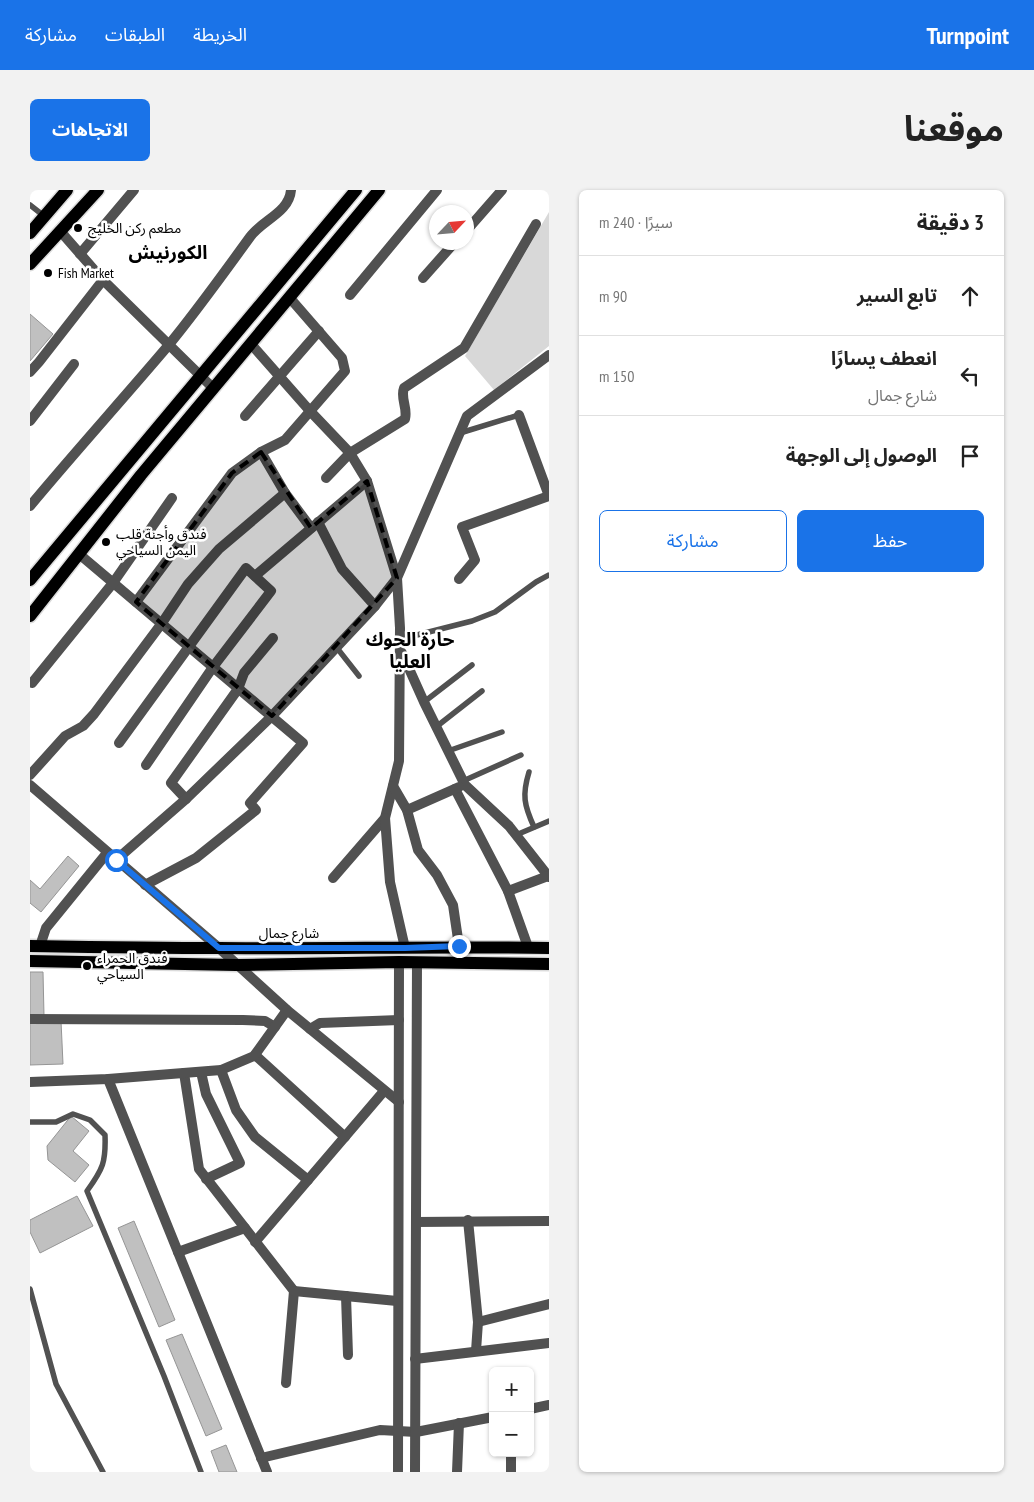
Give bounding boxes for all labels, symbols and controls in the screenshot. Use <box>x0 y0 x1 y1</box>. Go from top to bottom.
text: Turnpoint <box>927 20 1009 51</box>
text: مشاركة <box>25 23 77 46</box>
text: الطبقات <box>105 23 165 46</box>
text: الخريطة <box>193 23 247 46</box>
button: الاتجاهات <box>30 99 150 161</box>
text: موقعنا <box>904 105 1004 151</box>
north arrow <box>429 205 474 250</box>
text: 3 دقيقة <box>917 209 984 236</box>
text: سيرًا · 240 m <box>599 212 673 232</box>
place label: مطعم ركن الخليج <box>88 219 181 239</box>
marker: مطعم ركن الخليج <box>72 222 84 234</box>
district label: الكورنيش <box>129 240 207 264</box>
place label: Fish Market <box>58 264 114 282</box>
marker: Fish Market <box>42 267 54 279</box>
icon: ahead <box>956 282 984 310</box>
text: تابع السير <box>857 283 937 307</box>
text: 90 m <box>599 286 627 306</box>
text: انعطف يسارًا <box>831 346 937 370</box>
icon: left <box>956 362 984 390</box>
text: 150 m <box>599 366 634 386</box>
text: شارع جمال <box>868 385 937 405</box>
icon: arrive <box>956 442 984 470</box>
text: الوصول إلى الوجهة <box>786 443 937 467</box>
button: مشاركة <box>599 510 787 572</box>
button: حفظ <box>797 510 984 572</box>
place label: فندق وأجنة قلب اليمن السياحي <box>116 525 206 561</box>
marker: فندق وأجنة قلب اليمن السياحي <box>100 536 112 548</box>
district label: حارة الحوك العليا <box>366 627 454 673</box>
route start <box>105 849 128 872</box>
street label: شارع جمال <box>259 924 319 944</box>
route end <box>448 935 471 958</box>
place label: فندق الحمراء السياحي <box>97 949 168 985</box>
marker: فندق الحمراء السياحي <box>81 960 93 972</box>
map controls <box>489 1367 534 1457</box>
button: + <box>489 1367 534 1412</box>
button: − <box>489 1412 534 1457</box>

